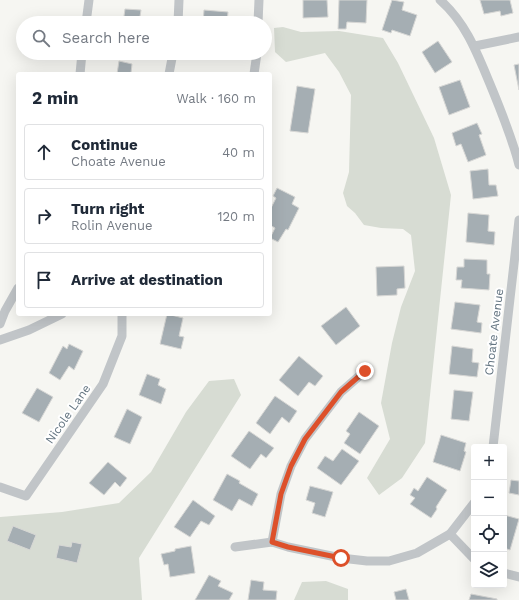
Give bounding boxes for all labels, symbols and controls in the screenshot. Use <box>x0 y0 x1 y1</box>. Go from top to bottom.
search box <box>16 16 272 60</box>
icon: search <box>30 27 52 49</box>
text: Search here <box>62 29 150 47</box>
text: 2 min <box>32 88 78 108</box>
text: Walk · 160 m <box>176 91 256 106</box>
text: Continue <box>71 136 138 154</box>
icon: ahead <box>33 141 55 163</box>
text: 40 m <box>222 145 255 160</box>
text: Choate Avenue <box>71 154 166 169</box>
text: Turn right <box>71 200 144 218</box>
icon: right <box>33 205 55 227</box>
text: 120 m <box>217 209 255 224</box>
text: Rolin Avenue <box>71 218 153 233</box>
icon: arrive <box>33 269 55 291</box>
text: Arrive at destination <box>71 271 223 289</box>
street label: Choate Avenue <box>482 288 506 376</box>
route end <box>356 362 374 380</box>
street label: Nicole Lane <box>42 382 94 446</box>
map controls <box>471 444 507 588</box>
button: + <box>471 444 507 480</box>
button: − <box>471 480 507 516</box>
button: locate <box>471 516 507 552</box>
route start <box>332 549 350 567</box>
button: layers <box>471 552 507 588</box>

